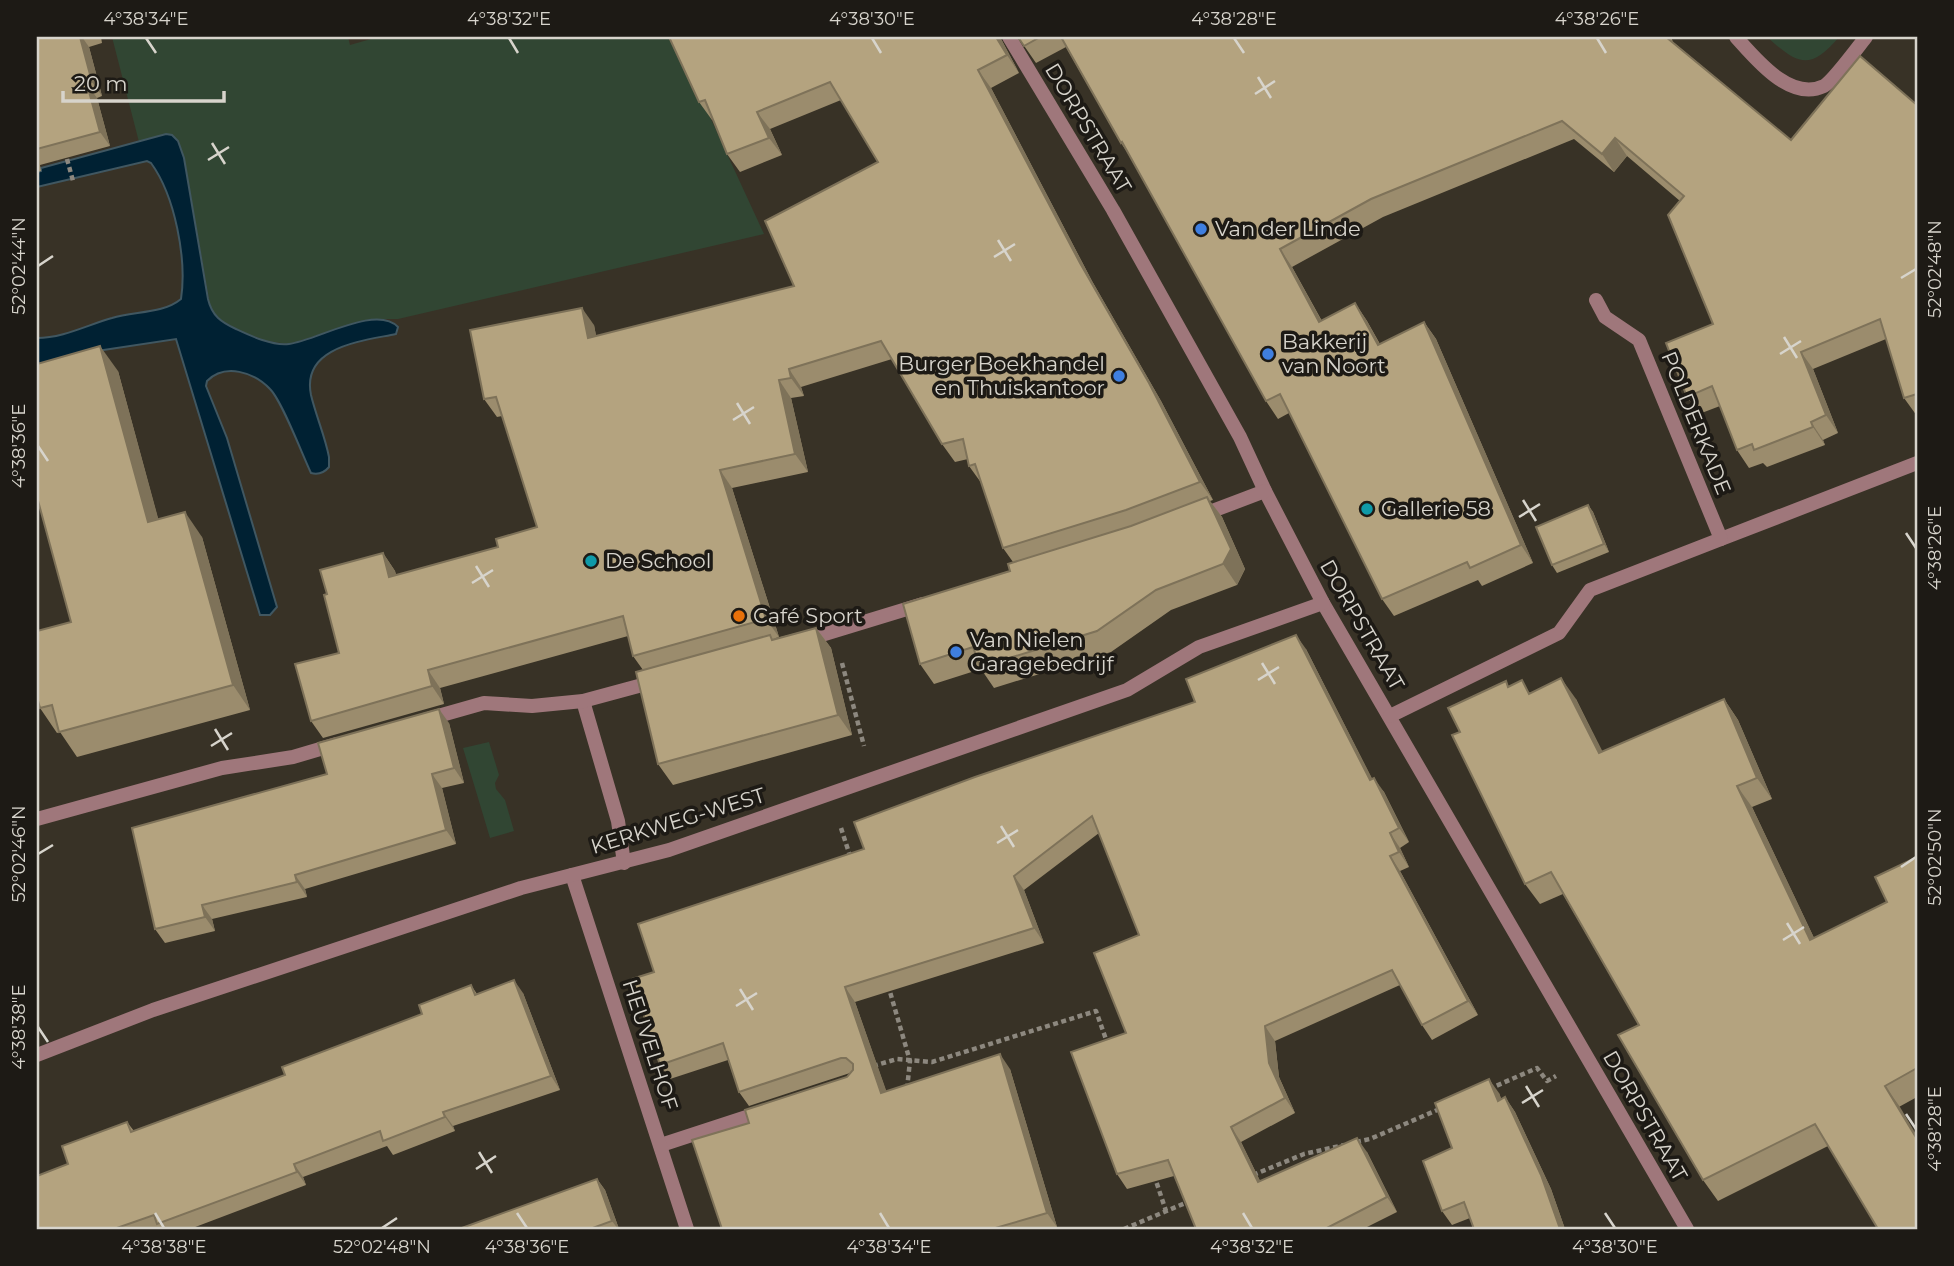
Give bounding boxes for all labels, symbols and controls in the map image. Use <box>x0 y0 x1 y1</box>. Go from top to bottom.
text: 4°38'34"E <box>103 8 189 30</box>
text: 4°38'32"E <box>467 8 551 30</box>
text: 4°38'30"E <box>829 8 915 30</box>
text: 4°38'28"E <box>1191 8 1277 30</box>
text: 4°38'26"E <box>1555 8 1639 30</box>
street label: DORPSTRAAT <box>1040 58 1137 197</box>
scale bar <box>63 60 224 104</box>
text: 20 m <box>74 71 128 96</box>
place label: Van der Linde <box>1215 216 1361 241</box>
text: 52°02'44"N <box>8 217 30 315</box>
text: 52°02'48"N <box>1924 220 1946 318</box>
marker: Van der Linde <box>1193 221 1209 237</box>
place label: Bakkerij van Noort <box>1282 329 1386 378</box>
marker: Bakkerij van Noort <box>1260 346 1276 362</box>
street label: POLDERKADE <box>1656 347 1737 498</box>
place label: Burger Boekhandel en Thuiskantoor <box>898 351 1105 400</box>
marker: Burger Boekhandel en Thuiskantoor <box>1111 368 1127 384</box>
text: 4°38'36"E <box>8 404 30 488</box>
place label: Gallerie 58 <box>1381 496 1491 521</box>
marker: Gallerie 58 <box>1359 501 1375 517</box>
text: 4°38'26"E <box>1924 506 1946 590</box>
place label: De School <box>605 548 711 573</box>
marker: De School <box>583 553 599 569</box>
street label: DORPSTRAAT <box>1315 555 1410 695</box>
place label: Café Sport <box>753 603 863 628</box>
marker: Café Sport <box>731 608 747 624</box>
place label: Van Nielen Garagebedrijf <box>970 627 1114 676</box>
marker: Van Nielen Garagebedrijf <box>948 644 964 660</box>
street label: KERKWEG-WEST <box>588 782 768 859</box>
text: 52°02'46"N <box>8 805 30 903</box>
text: 52°02'50"N <box>1924 808 1946 906</box>
street label: HEUVELHOF <box>617 976 683 1114</box>
text: 4°38'38"E <box>8 984 30 1070</box>
street label: DORPSTRAAT <box>1598 1046 1693 1186</box>
text: 4°38'28"E <box>1924 1086 1946 1172</box>
text: 4°38'38"E <box>121 1236 207 1258</box>
text: 52°02'48"N <box>333 1236 431 1258</box>
text: 4°38'36"E <box>485 1236 569 1258</box>
text: 4°38'34"E <box>846 1236 932 1258</box>
text: 4°38'32"E <box>1210 1236 1294 1258</box>
text: 4°38'30"E <box>1572 1236 1658 1258</box>

